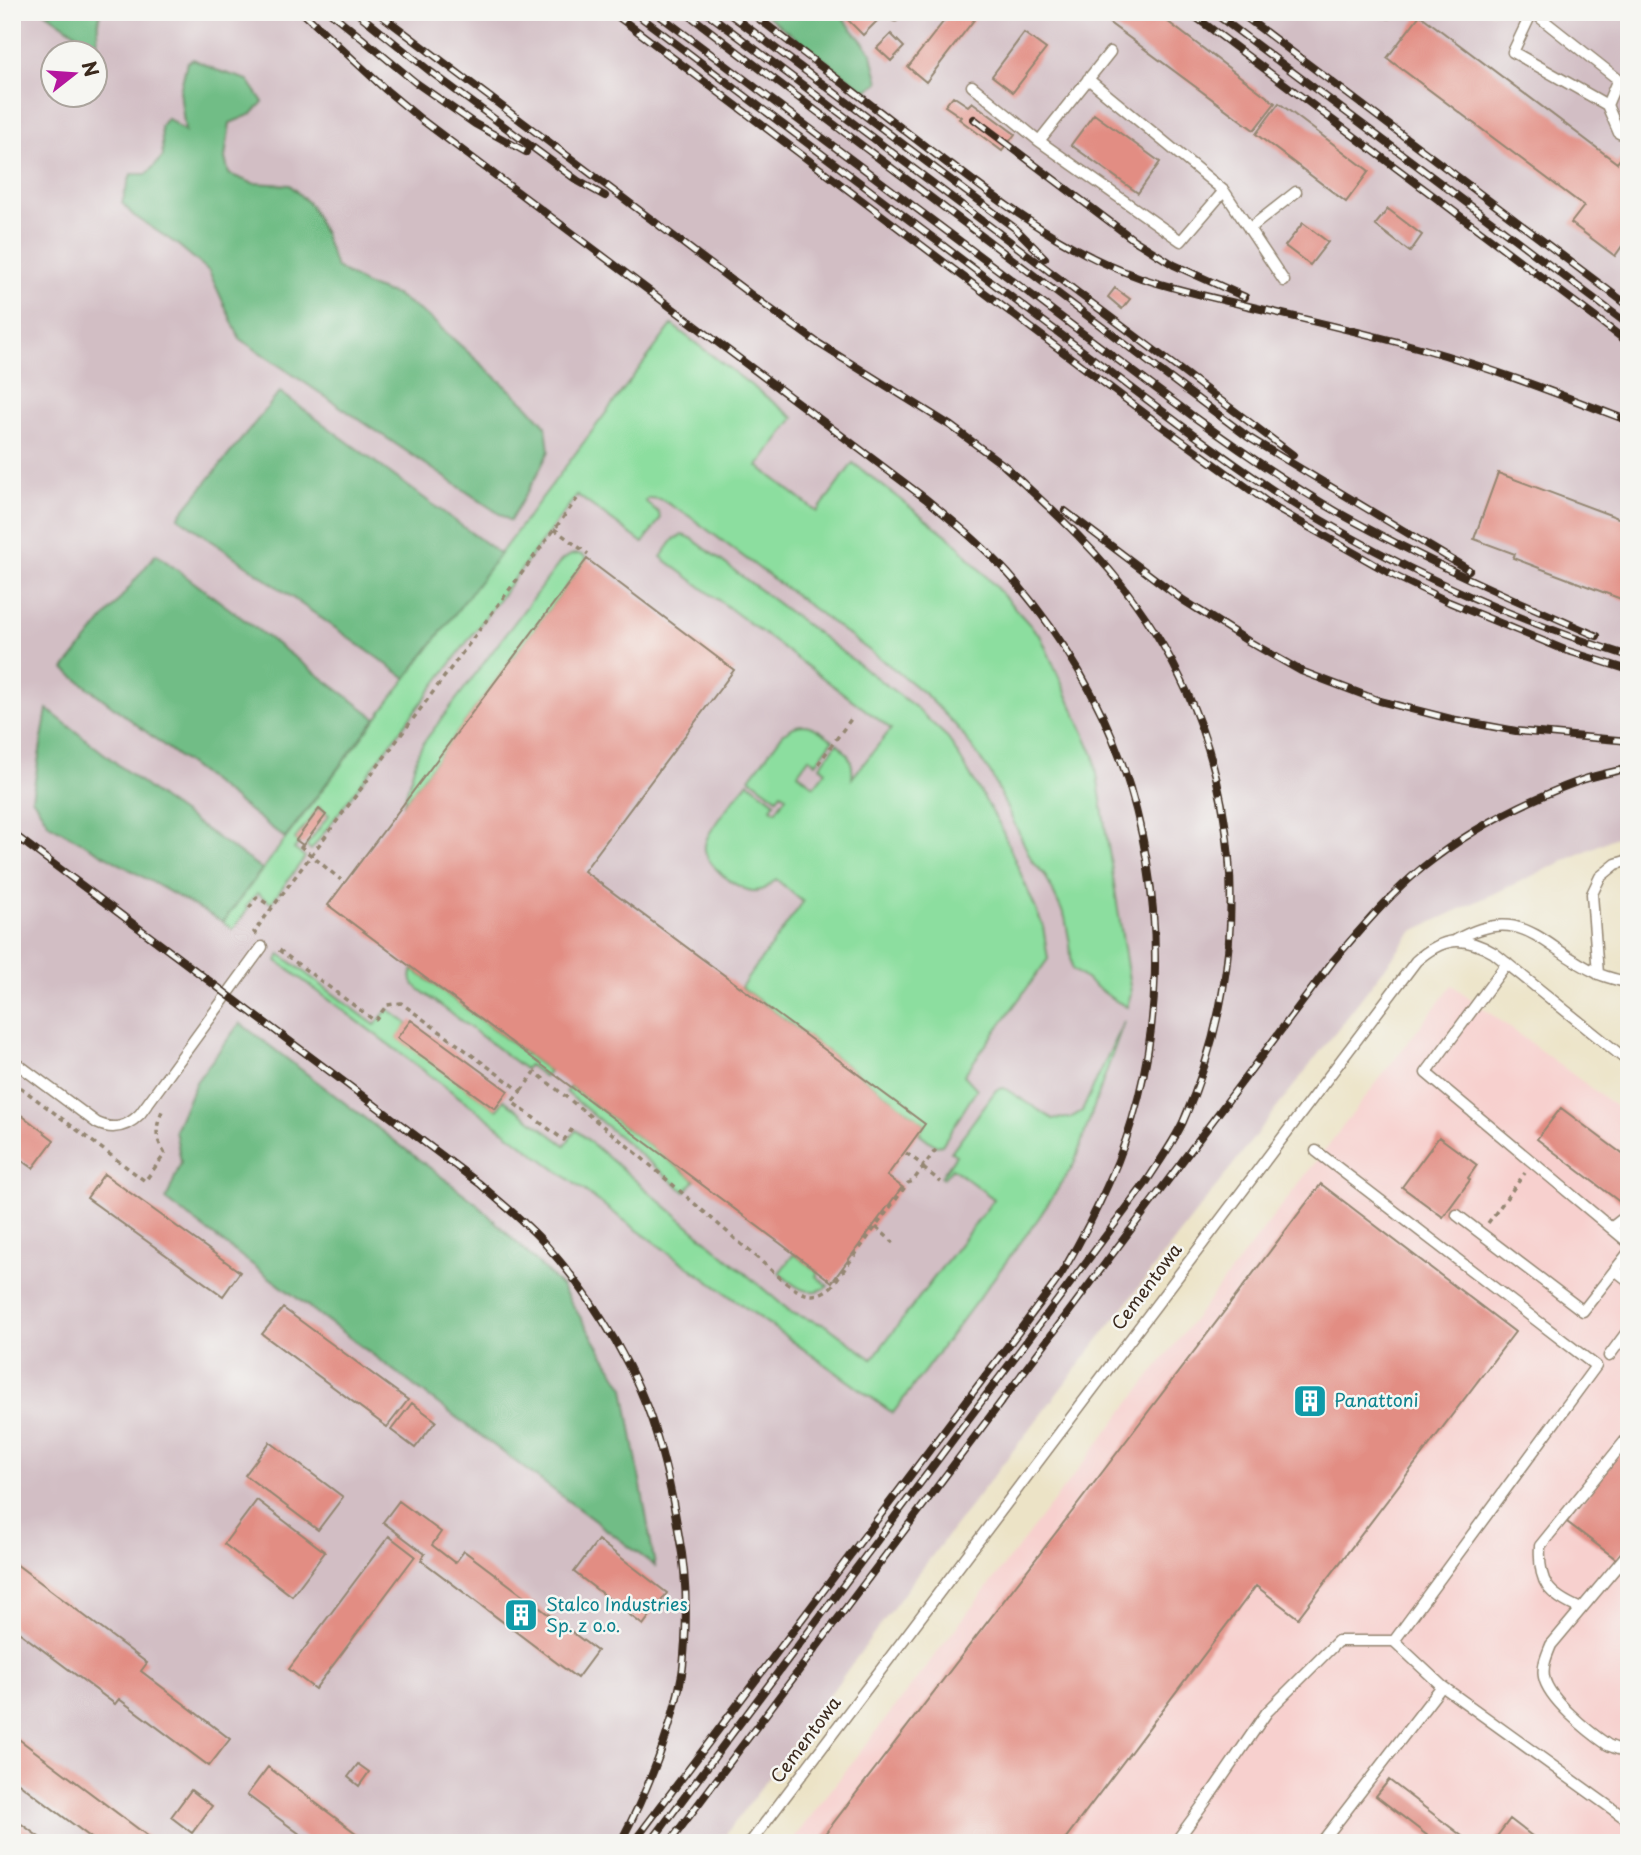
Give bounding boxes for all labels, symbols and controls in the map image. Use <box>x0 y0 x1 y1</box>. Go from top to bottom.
north arrow <box>38 38 108 108</box>
text: N <box>76 57 107 80</box>
street label: Cementowa <box>1104 1236 1188 1335</box>
building icon: Panattoni <box>1291 1382 1329 1420</box>
place label: Panattoni <box>1334 1386 1419 1413</box>
place label: Stalco Industries Sp. z o.o. <box>546 1590 688 1638</box>
building icon: Stalco Industries Sp. z o.o. <box>502 1596 540 1634</box>
street label: Cementowa <box>763 1689 847 1788</box>

